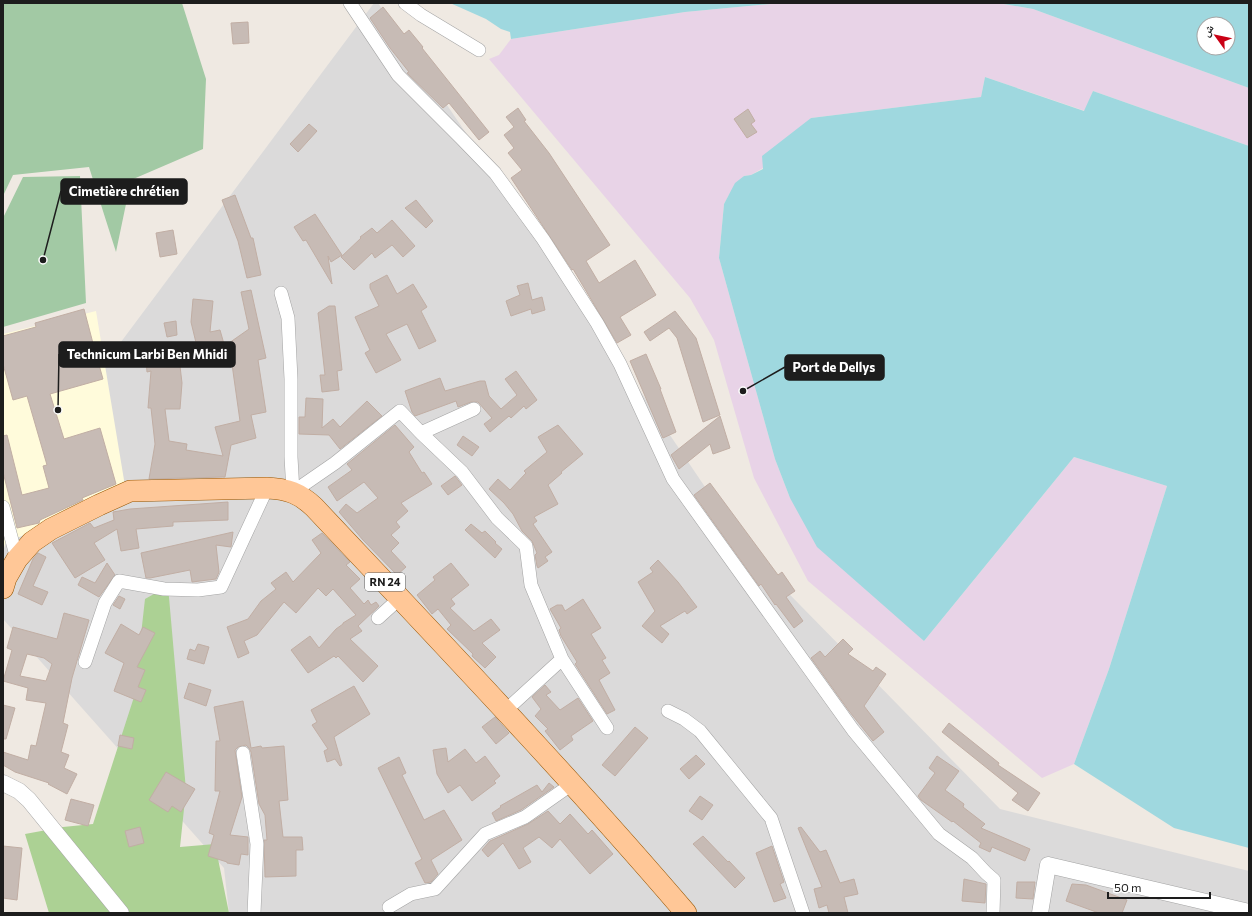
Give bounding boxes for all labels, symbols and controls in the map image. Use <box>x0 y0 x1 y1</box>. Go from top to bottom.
north arrow <box>1196 16 1236 56</box>
text: ش <box>1199 22 1218 40</box>
callout: Cimetière chrétien <box>61 179 187 204</box>
text: Cimetière chrétien <box>69 183 179 199</box>
callout: Technicum Larbi Ben Mhidi <box>59 342 235 367</box>
text: Technicum Larbi Ben Mhidi <box>67 346 227 362</box>
callout: Port de Dellys <box>785 355 884 380</box>
text: Port de Dellys <box>793 359 875 375</box>
road number: RN 24 <box>365 573 405 591</box>
scale bar <box>1108 874 1210 900</box>
text: 50 m <box>1114 880 1142 894</box>

